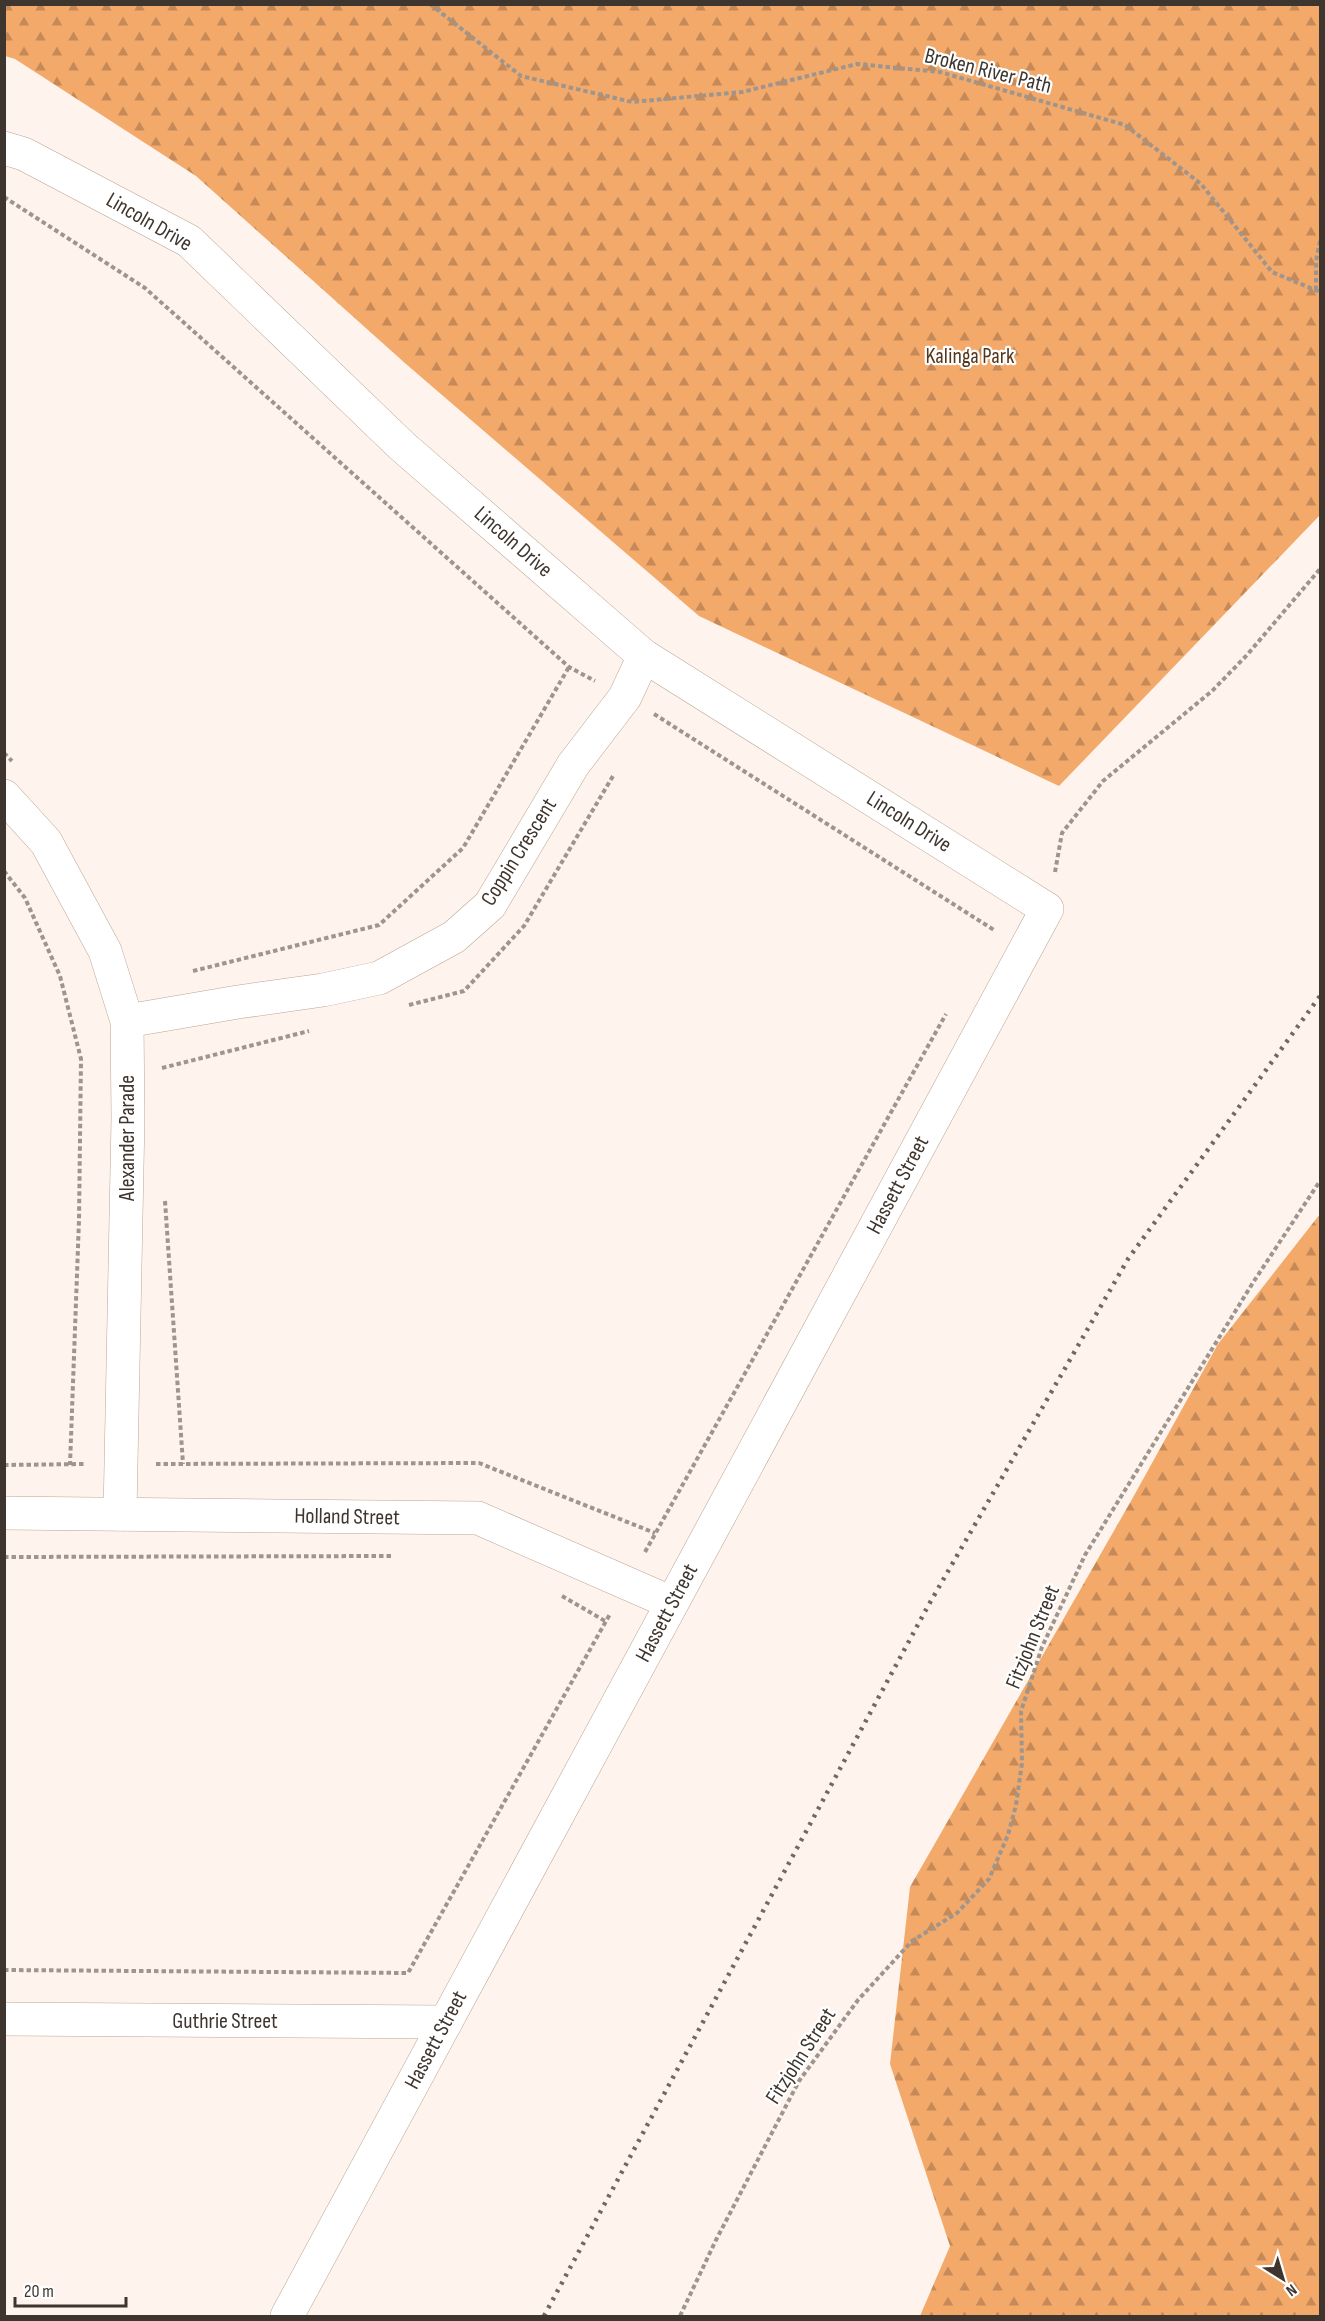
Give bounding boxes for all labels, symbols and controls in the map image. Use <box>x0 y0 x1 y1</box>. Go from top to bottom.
street label: Broken River Path <box>922 42 1054 100</box>
street label: Lincoln Drive <box>101 187 197 257</box>
park label: Kalinga Park <box>925 343 1015 370</box>
street label: Lincoln Drive <box>468 501 558 583</box>
street label: Lincoln Drive <box>862 785 956 859</box>
street label: Coppin Crescent <box>475 793 563 911</box>
street label: Alexander Parade <box>114 1075 141 1202</box>
street label: Hassett Street <box>861 1131 935 1239</box>
street label: Holland Street <box>294 1503 400 1531</box>
street label: Hassett Street <box>630 1559 704 1667</box>
street label: Fitzjohn Street <box>1000 1581 1066 1693</box>
street label: Hassett Street <box>399 1986 473 2094</box>
street label: Fitzjohn Street <box>760 2003 842 2109</box>
street label: Guthrie Street <box>172 2008 278 2035</box>
north arrow <box>1253 2249 1313 2309</box>
scale bar <box>15 2270 126 2308</box>
text: N <box>1282 2280 1300 2300</box>
text: 20 m <box>24 2281 54 2302</box>

